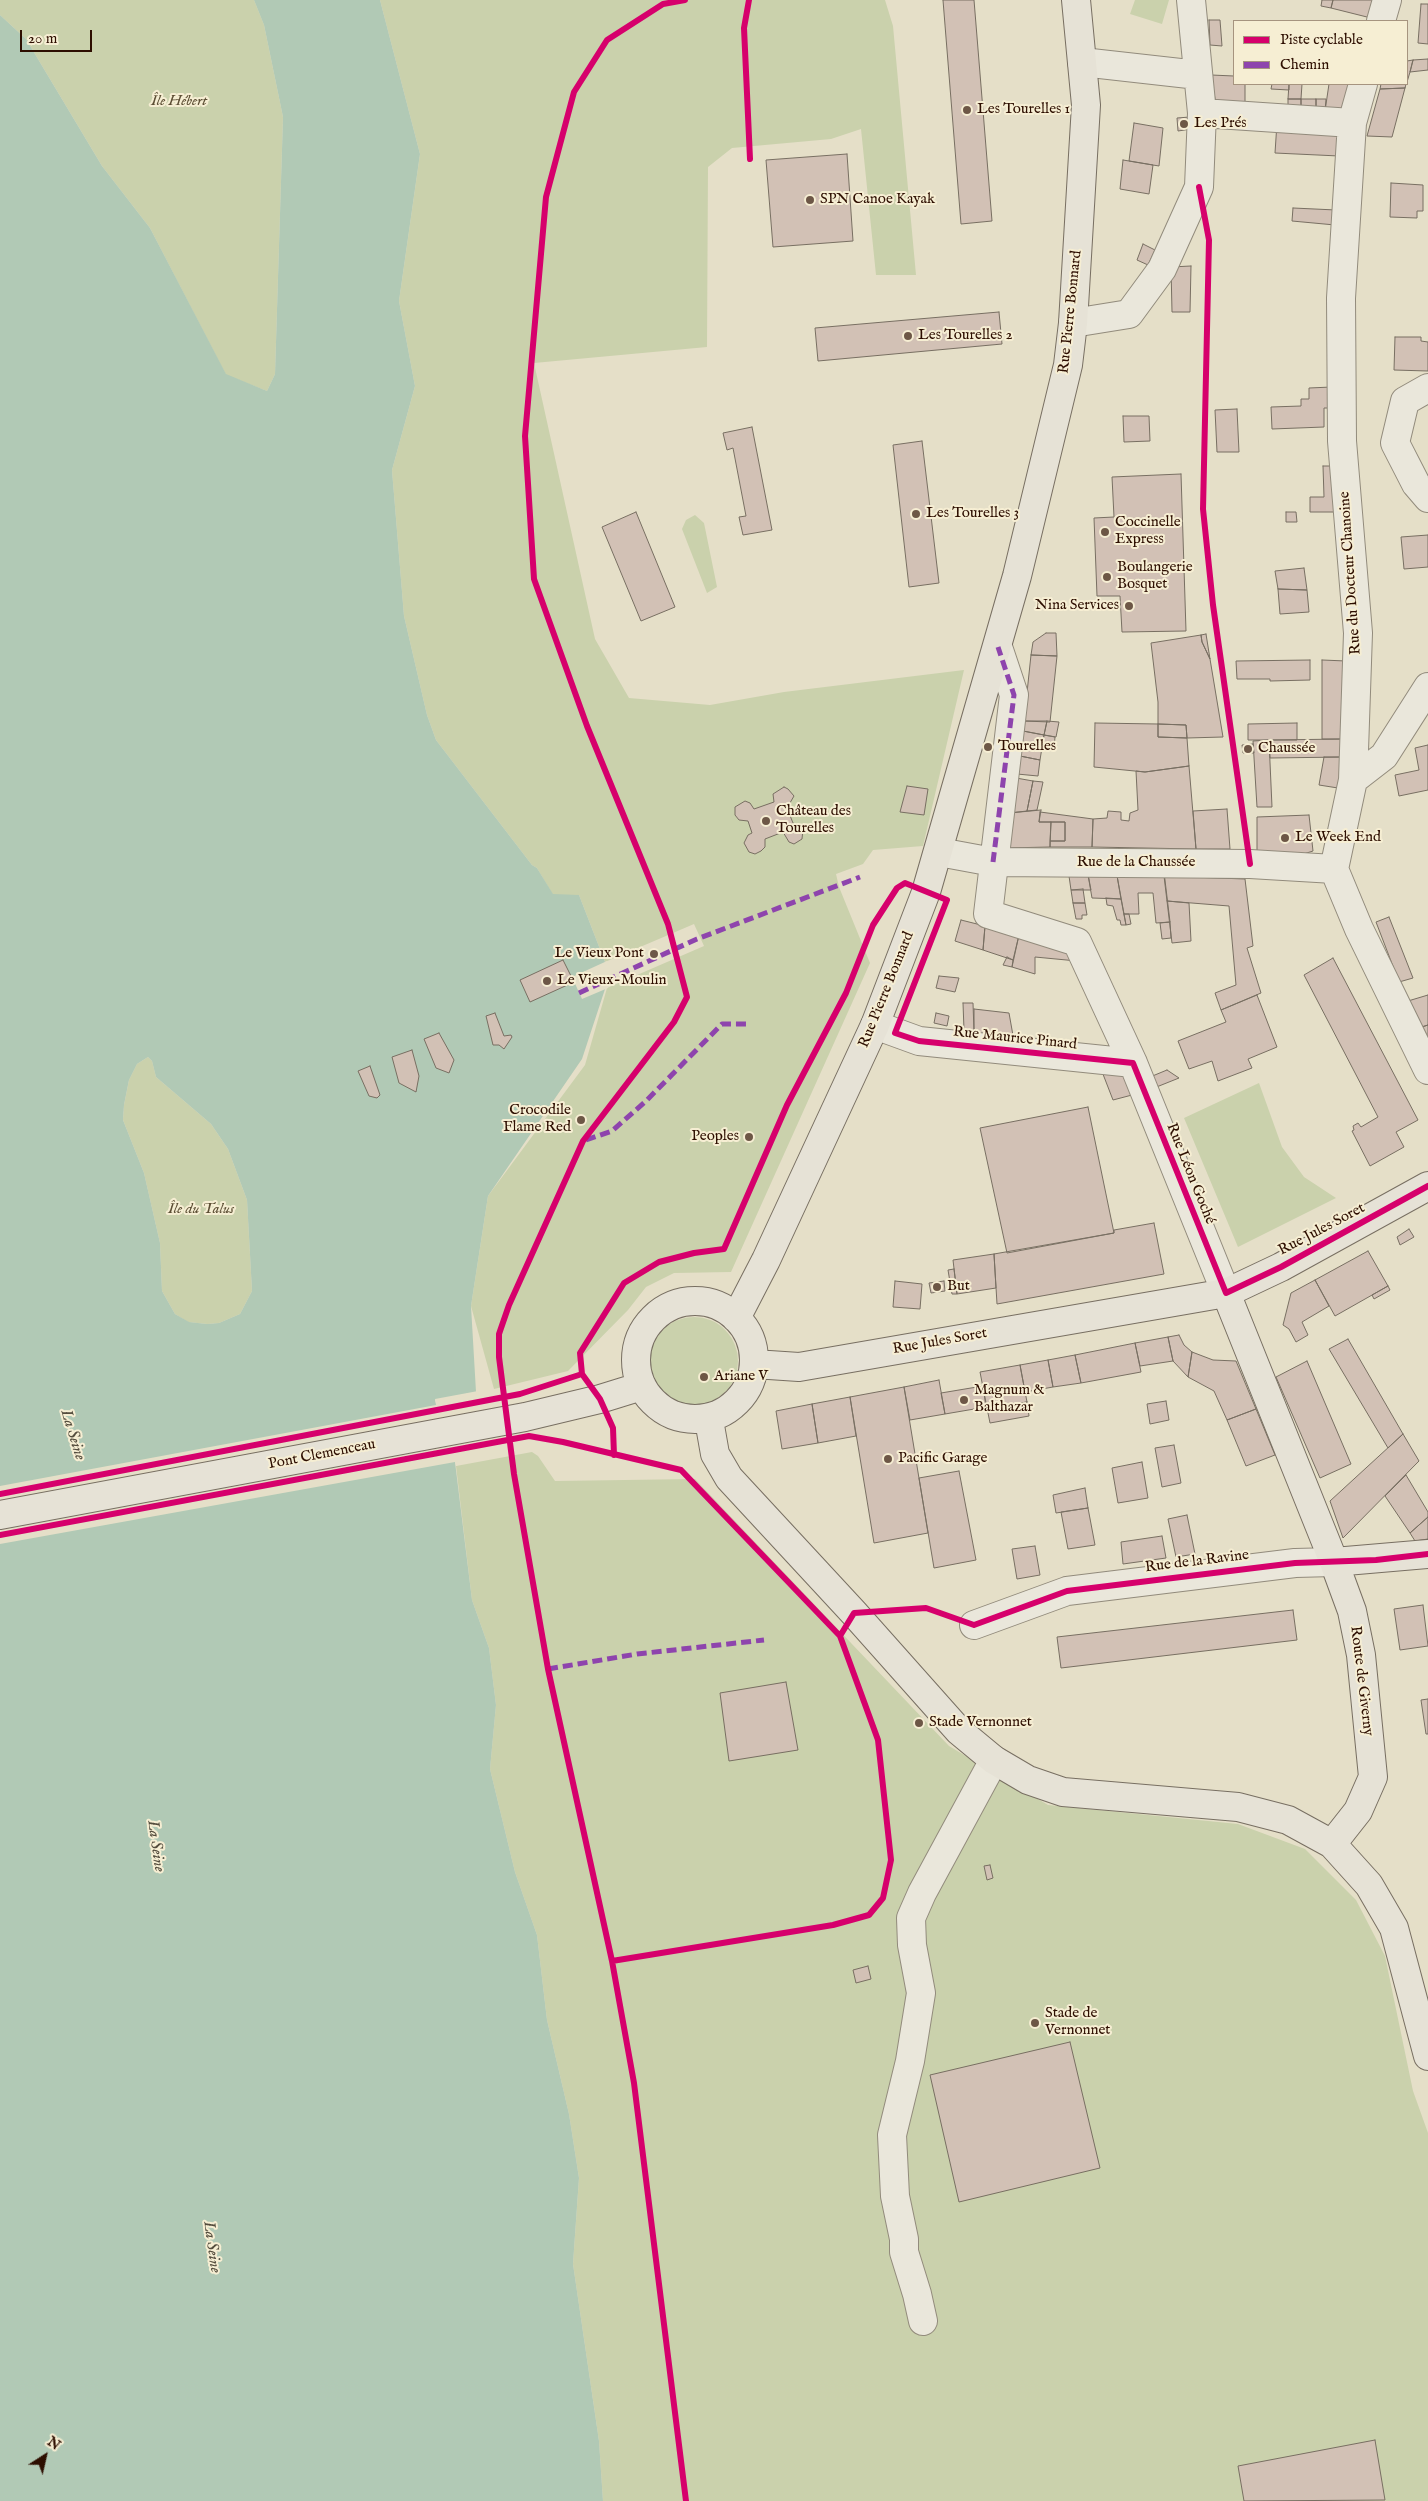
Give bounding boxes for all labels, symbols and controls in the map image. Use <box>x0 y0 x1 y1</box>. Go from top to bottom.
scale bar <box>22 20 95 52</box>
legend <box>1233 20 1408 85</box>
text: 20 m <box>28 29 57 48</box>
text: Piste cyclable <box>1280 30 1363 49</box>
text: Chemin <box>1280 55 1329 74</box>
park label: Île Hébert <box>151 93 207 111</box>
place label: Les Tourelles 1 <box>977 101 1070 119</box>
marker: Les Tourelles 1 <box>961 104 973 116</box>
place label: Les Prés <box>1194 115 1247 133</box>
marker: Les Prés <box>1178 118 1190 130</box>
place label: SPN Canoe Kayak <box>820 191 935 209</box>
marker: SPN Canoe Kayak <box>804 194 816 206</box>
street label: Rue Pierre Bonnard <box>1056 249 1086 375</box>
place label: Les Tourelles 2 <box>918 327 1013 345</box>
marker: Les Tourelles 2 <box>902 330 914 342</box>
street label: Rue du Docteur Chanoine <box>1336 491 1366 655</box>
place label: Les Tourelles 3 <box>926 505 1019 523</box>
marker: Les Tourelles 3 <box>910 508 922 520</box>
place label: Coccinelle Express <box>1115 514 1181 549</box>
marker: Coccinelle Express <box>1099 526 1111 538</box>
place label: Boulangerie Bosquet <box>1117 559 1193 594</box>
marker: Boulangerie Bosquet <box>1101 571 1113 583</box>
place label: Nina Services <box>1035 597 1119 615</box>
marker: Nina Services <box>1123 600 1135 612</box>
place label: Tourelles <box>998 738 1056 756</box>
place label: Chaussée <box>1258 740 1315 758</box>
marker: Tourelles <box>982 741 994 753</box>
marker: Chaussée <box>1242 743 1254 755</box>
place label: Château des Tourelles <box>776 803 851 838</box>
marker: Château des Tourelles <box>760 815 772 827</box>
place label: Le Week End <box>1295 829 1381 847</box>
marker: Le Week End <box>1279 832 1291 844</box>
street label: Rue de la Chaussée <box>1077 854 1195 872</box>
street label: Rue Pierre Bonnard <box>855 929 919 1051</box>
place label: Le Vieux Pont <box>555 945 644 963</box>
marker: Le Vieux Pont <box>648 948 660 960</box>
place label: Le Vieux-Moulin <box>557 972 666 990</box>
marker: Le Vieux-Moulin <box>541 975 553 987</box>
street label: Rue Maurice Pinard <box>952 1024 1078 1054</box>
place label: Crocodile Flame Red <box>503 1102 571 1137</box>
marker: Crocodile Flame Red <box>575 1114 587 1126</box>
street label: Rue Léon Goché <box>1162 1121 1218 1227</box>
place label: Peoples <box>691 1128 739 1146</box>
marker: Peoples <box>743 1131 755 1143</box>
street label: Rue Jules Soret <box>1276 1200 1368 1260</box>
park label: Île du Talus <box>168 1201 234 1219</box>
place label: But <box>947 1278 970 1296</box>
marker: But <box>931 1281 943 1293</box>
street label: Rue Jules Soret <box>891 1325 989 1359</box>
place label: Ariane V <box>714 1368 768 1386</box>
marker: Ariane V <box>698 1371 710 1383</box>
place label: Magnum & Balthazar <box>974 1382 1045 1417</box>
marker: Magnum & Balthazar <box>958 1394 970 1406</box>
water label: La Seine <box>55 1407 89 1463</box>
street label: Pont Clemenceau <box>267 1436 377 1474</box>
place label: Pacific Garage <box>898 1450 987 1468</box>
marker: Pacific Garage <box>882 1453 894 1465</box>
street label: Rue de la Ravine <box>1144 1547 1250 1577</box>
street label: Route de Giverny <box>1345 1625 1377 1737</box>
place label: Stade Vernonnet <box>929 1714 1032 1732</box>
marker: Stade Vernonnet <box>913 1717 925 1729</box>
water label: La Seine <box>142 1819 168 1873</box>
place label: Stade de Vernonnet <box>1045 2005 1110 2040</box>
marker: Stade de Vernonnet <box>1029 2017 1041 2029</box>
water label: La Seine <box>198 2220 224 2274</box>
north arrow <box>20 2431 70 2481</box>
text: N <box>43 2433 64 2455</box>

